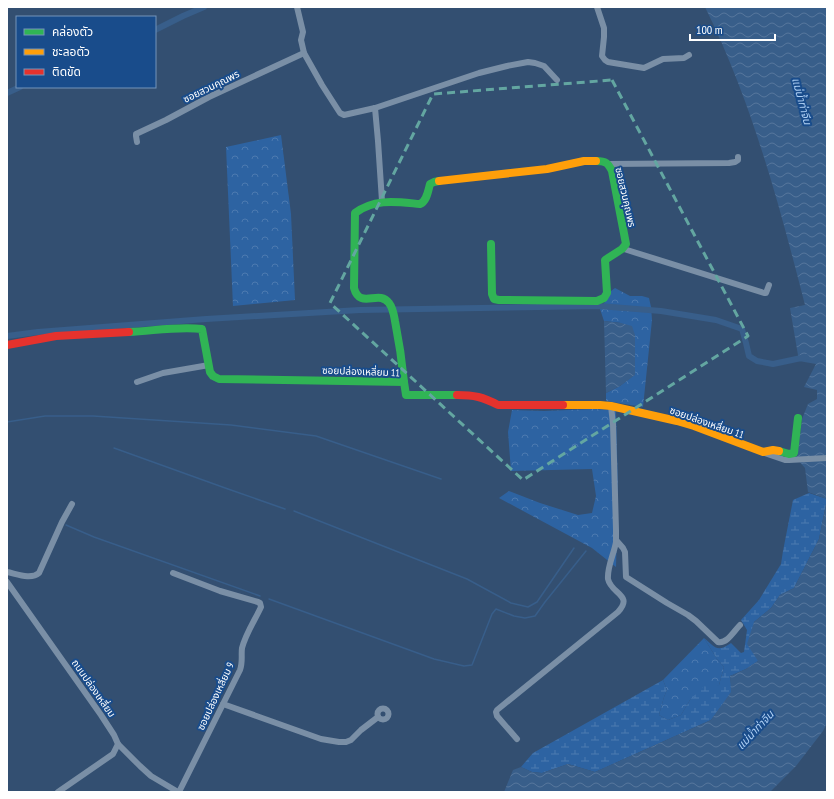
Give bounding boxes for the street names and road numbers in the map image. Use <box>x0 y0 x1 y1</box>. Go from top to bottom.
street label: ซอยสวนคุณพร <box>181 67 242 106</box>
street label: ซอยสวนคุณพร <box>612 166 639 228</box>
street label: ซอยปล่องเหลี่ยม 11 <box>322 363 400 379</box>
street label: ซอยปล่องเหลี่ยม 11 <box>668 403 746 441</box>
street label: ถนนปล่องเหลี่ยม <box>69 656 119 720</box>
street label: ซอยปล่องเหลี่ยม 9 <box>193 660 237 732</box>

